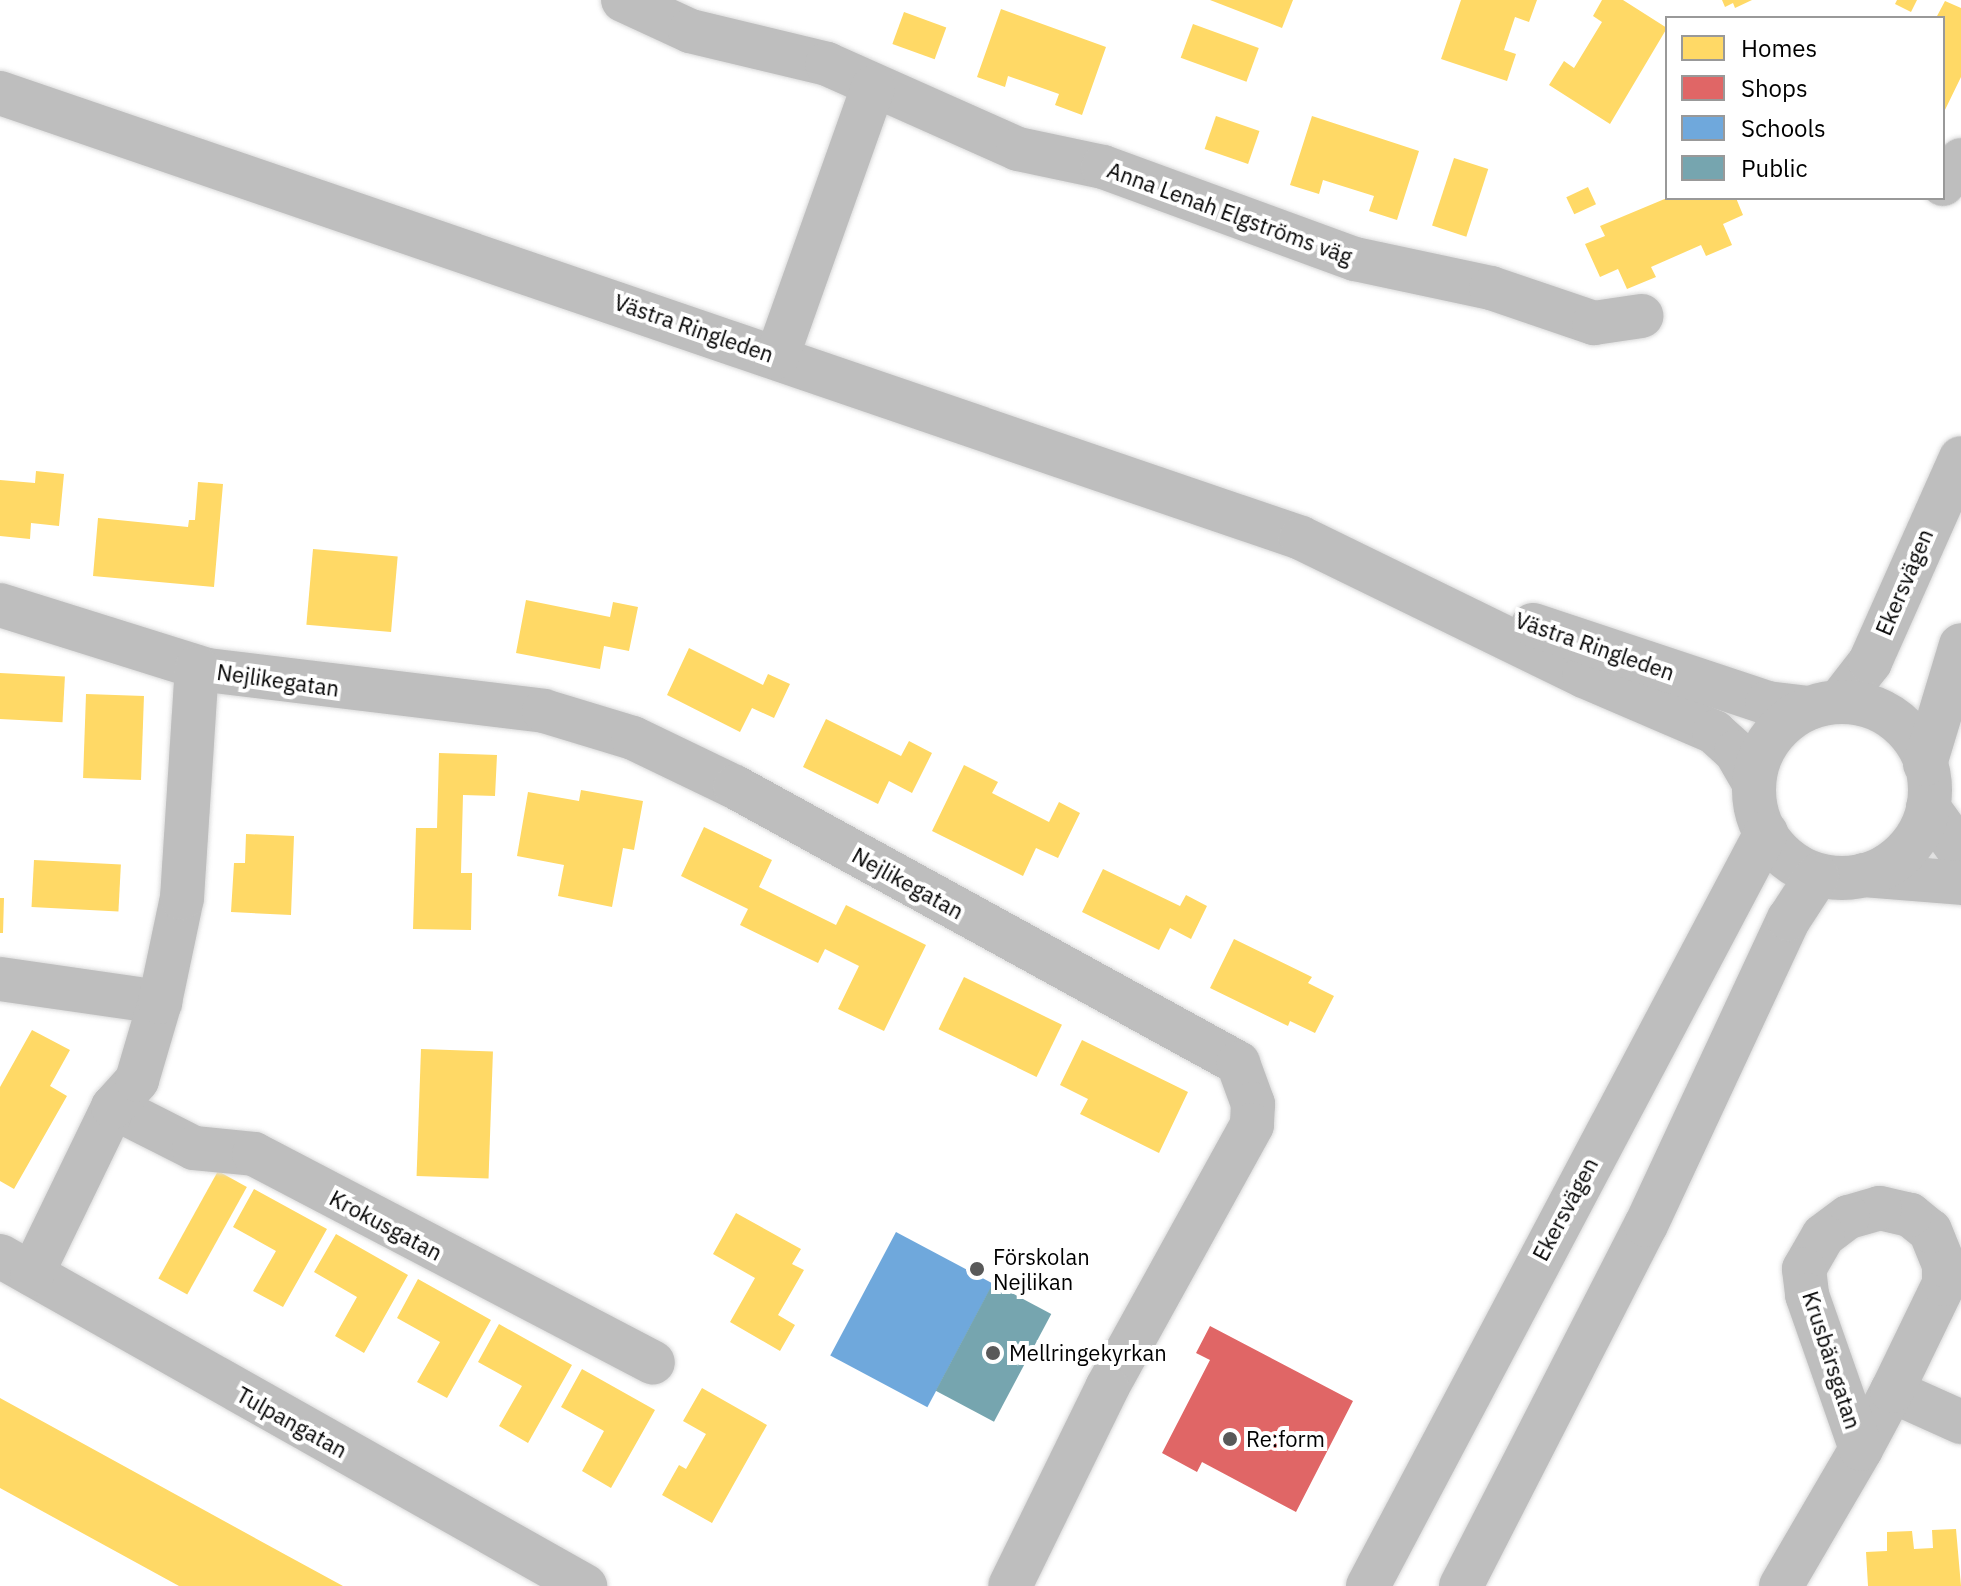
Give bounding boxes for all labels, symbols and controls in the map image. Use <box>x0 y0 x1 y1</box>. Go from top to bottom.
legend <box>1665 16 1945 200</box>
text: Homes <box>1741 32 1817 64</box>
text: Shops <box>1741 72 1808 104</box>
text: Schools <box>1741 112 1826 144</box>
text: Public <box>1741 152 1808 184</box>
street label: Anna Lenah Elgströms väg <box>1104 156 1356 270</box>
street label: Västra Ringleden <box>611 288 777 368</box>
street label: Ekersvägen <box>1870 525 1938 639</box>
street label: Västra Ringleden <box>1512 606 1678 686</box>
street label: Nejlikegatan <box>215 658 341 702</box>
street label: Nejlikegatan <box>848 842 968 924</box>
street label: Ekersvägen <box>1527 1153 1603 1265</box>
street label: Krokusgatan <box>325 1184 447 1266</box>
place label: Förskolan Nejlikan <box>993 1243 1090 1294</box>
marker: Förskolan Nejlikan <box>968 1260 986 1278</box>
street label: Krusbärsgatan <box>1797 1288 1867 1432</box>
place label: Mellringekyrkan <box>1009 1340 1167 1366</box>
marker: Mellringekyrkan <box>984 1344 1002 1362</box>
street label: Tulpangatan <box>232 1381 352 1463</box>
place label: Re:form <box>1246 1426 1325 1452</box>
marker: Re:form <box>1221 1430 1239 1448</box>

